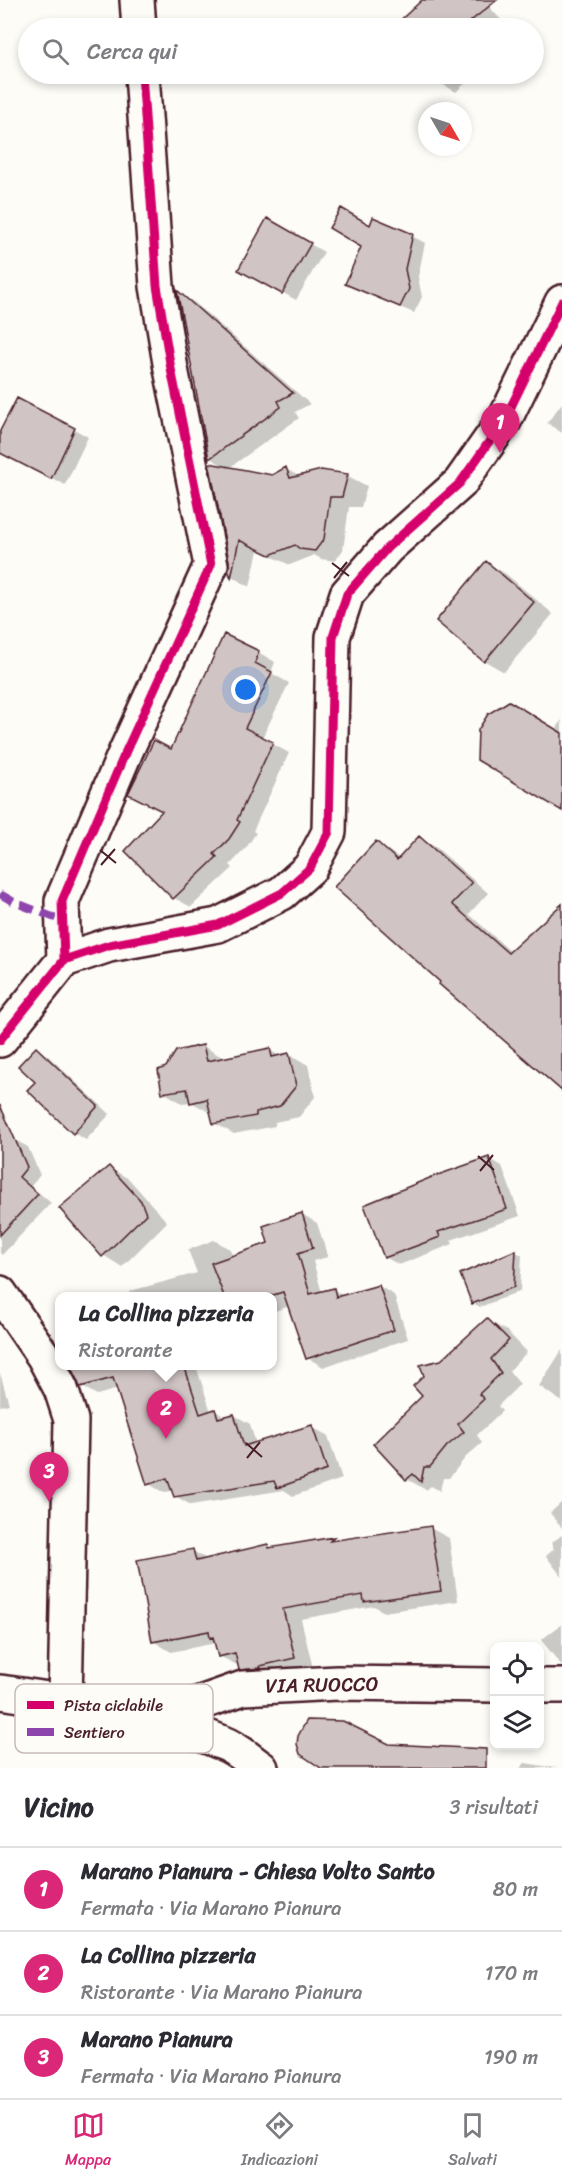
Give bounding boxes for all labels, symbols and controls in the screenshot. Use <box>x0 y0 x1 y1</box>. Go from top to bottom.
search box <box>18 18 544 84</box>
text: Cerca qui <box>87 32 177 71</box>
icon: search <box>39 35 72 68</box>
north arrow <box>418 102 472 156</box>
pin: 1 <box>480 404 520 453</box>
your location <box>231 675 260 704</box>
popup <box>55 1292 277 1370</box>
text: La Collina pizzeria <box>79 1294 253 1333</box>
text: Ristorante <box>79 1333 173 1368</box>
pin: 2 <box>146 1390 186 1439</box>
pin: 3 <box>29 1452 68 1502</box>
map controls <box>490 1642 544 1750</box>
button: locate <box>490 1642 544 1696</box>
street label: VIA RUOCCO <box>265 1667 379 1703</box>
legend <box>15 1684 213 1753</box>
text: Pista ciclabile <box>64 1691 163 1720</box>
button: layers <box>490 1696 544 1750</box>
text: Sentiero <box>64 1718 125 1747</box>
text: Vicino <box>24 1784 94 1830</box>
text: 3 risultati <box>449 1790 538 1825</box>
text: Marano Pianura - Chiesa Volto Santo <box>81 1852 435 1891</box>
text: 1 <box>39 1872 48 1907</box>
text: 80 m <box>493 1872 538 1907</box>
text: Fermata · Via Marano Pianura <box>81 1891 341 1926</box>
text: La Collina pizzeria <box>81 1936 255 1975</box>
text: 2 <box>38 1956 49 1991</box>
text: 170 m <box>485 1956 538 1991</box>
text: Ristorante · Via Marano Pianura <box>81 1975 362 2010</box>
text: Marano Pianura <box>81 2020 233 2059</box>
text: 3 <box>38 2040 49 2075</box>
text: 190 m <box>484 2040 538 2075</box>
text: Fermata · Via Marano Pianura <box>81 2059 341 2094</box>
tab: Mappa <box>65 2109 111 2174</box>
tab: Indicazioni <box>241 2109 318 2174</box>
tab: Salvati <box>448 2109 497 2174</box>

